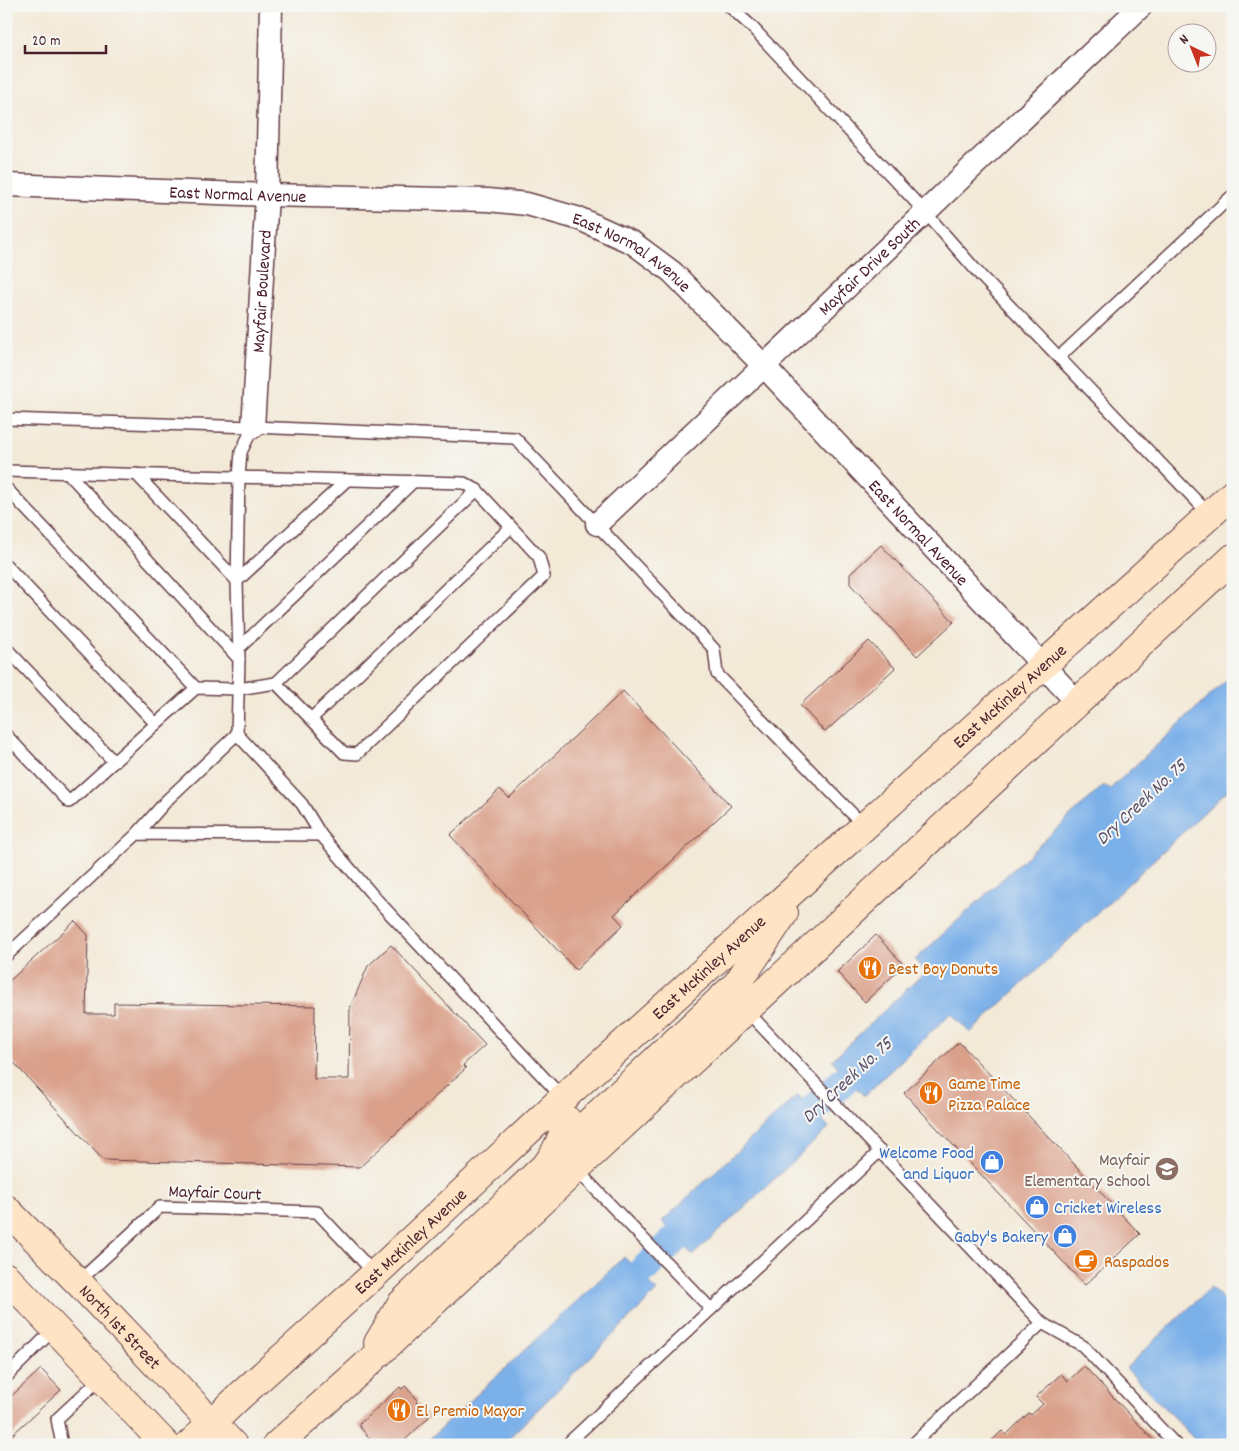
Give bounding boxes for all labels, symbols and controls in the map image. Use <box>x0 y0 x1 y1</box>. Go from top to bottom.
scale bar <box>25 22 106 54</box>
north arrow <box>1166 22 1216 72</box>
text: N <box>1175 30 1194 50</box>
text: 20 m <box>32 31 60 53</box>
street label: East Normal Avenue <box>169 181 307 211</box>
street label: East Normal Avenue <box>569 207 695 299</box>
street label: Mayfair Drive South <box>814 213 927 322</box>
street label: Mayfair Boulevard <box>248 229 280 353</box>
street label: East Normal Avenue <box>861 475 973 593</box>
street label: East McKinley Avenue <box>948 639 1073 756</box>
water label: Dry Creek No. 75 <box>1091 753 1195 853</box>
street label: East McKinley Avenue <box>648 911 773 1027</box>
restaurant icon: Best Boy Donuts <box>857 955 883 981</box>
place label: Best Boy Donuts <box>888 958 998 983</box>
water label: Dry Creek No. 75 <box>797 1031 901 1131</box>
place label: Game Time Pizza Palace <box>948 1073 1030 1119</box>
restaurant icon: Game Time Pizza Palace <box>918 1080 944 1106</box>
place label: Welcome Food and Liquor <box>879 1142 974 1188</box>
shop icon: Welcome Food and Liquor <box>979 1149 1005 1175</box>
place label: Mayfair Elementary School <box>1024 1149 1151 1195</box>
school or university icon: Mayfair Elementary School <box>1154 1156 1180 1182</box>
street label: Mayfair Court <box>168 1180 262 1209</box>
street label: East McKinley Avenue <box>350 1184 474 1302</box>
shop icon: Cricket Wireless <box>1024 1194 1050 1220</box>
place label: Cricket Wireless <box>1054 1197 1162 1222</box>
shop icon: Gaby's Bakery <box>1052 1223 1078 1249</box>
place label: Gaby's Bakery <box>954 1226 1049 1251</box>
cafe icon: Raspados <box>1073 1248 1099 1274</box>
place label: Raspados <box>1104 1251 1170 1276</box>
street label: North 1st Street <box>72 1280 165 1377</box>
restaurant icon: El Premio Mayor <box>386 1397 412 1423</box>
place label: El Premio Mayor <box>416 1400 524 1425</box>

